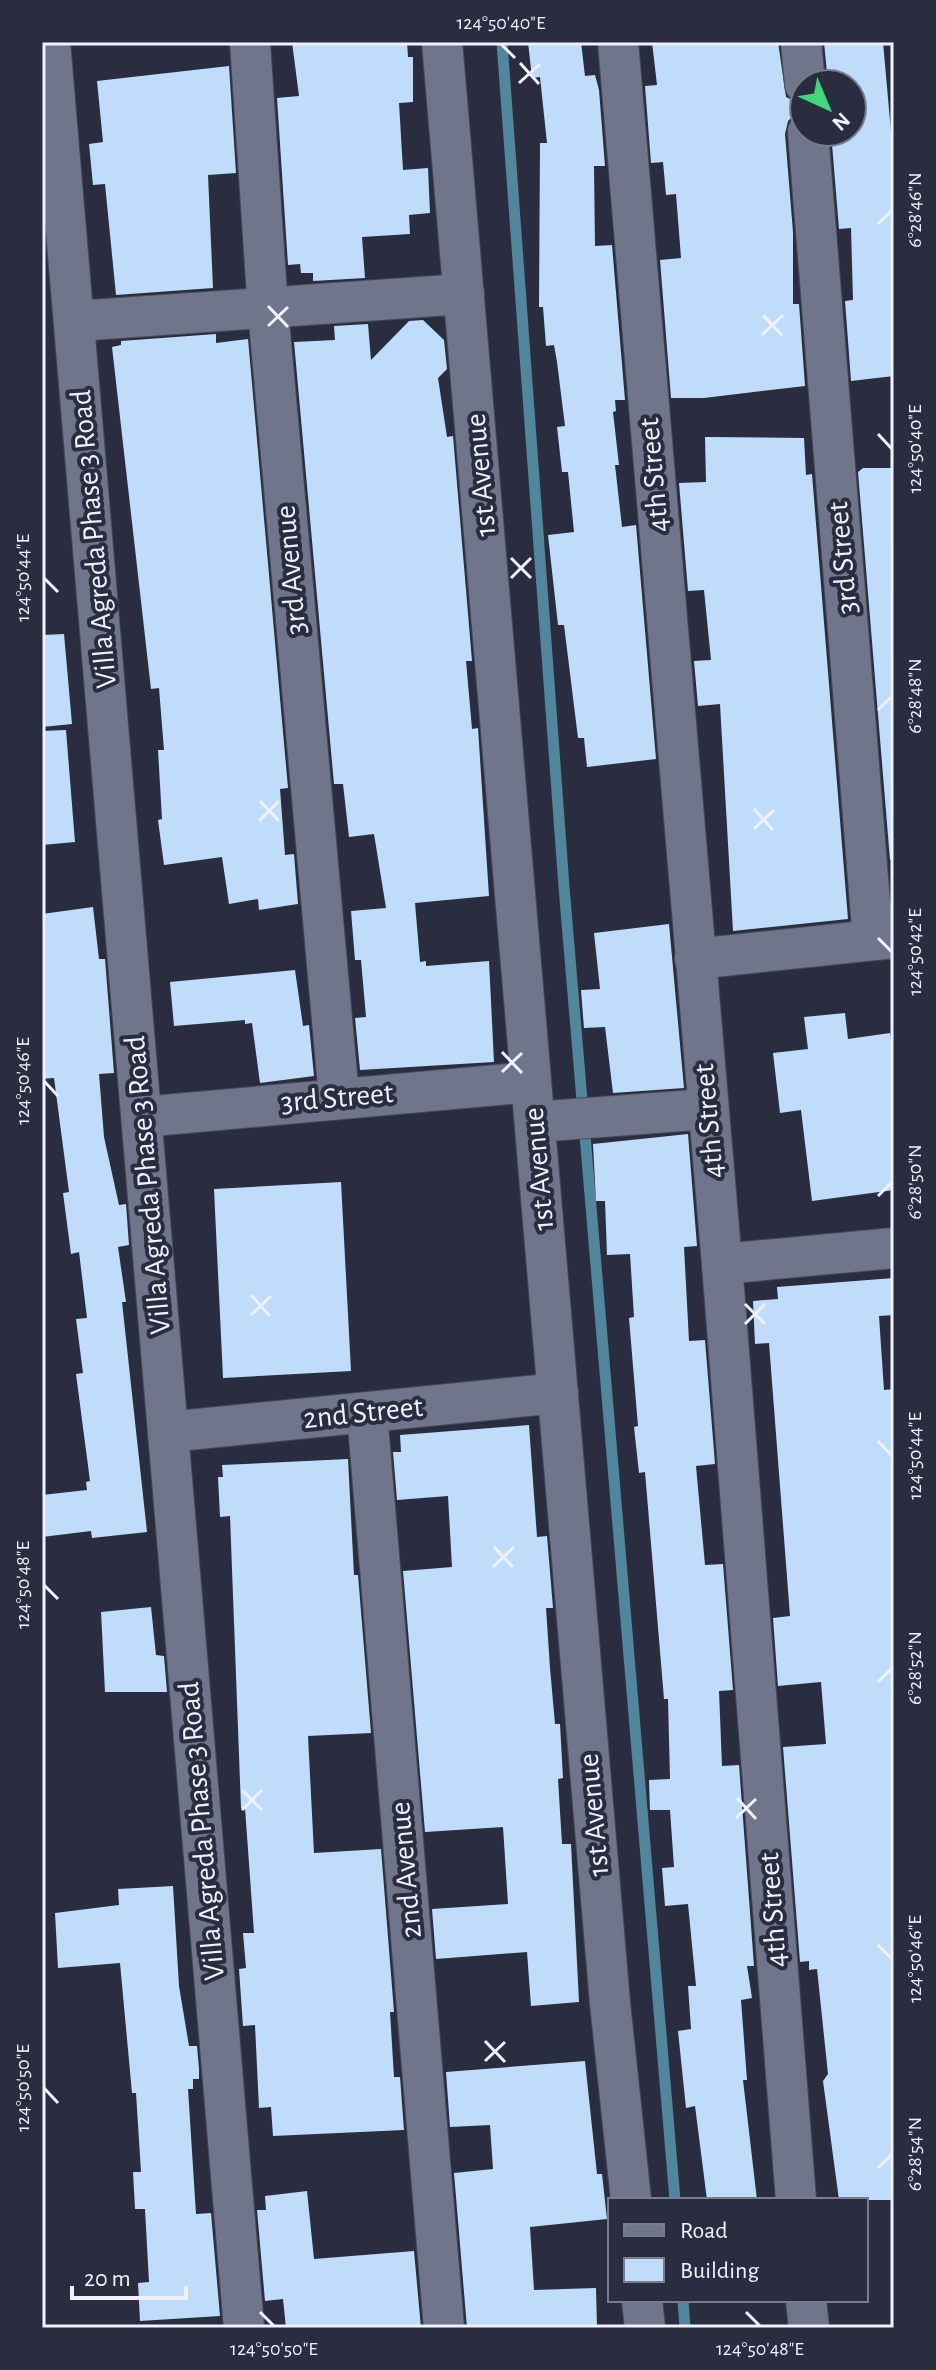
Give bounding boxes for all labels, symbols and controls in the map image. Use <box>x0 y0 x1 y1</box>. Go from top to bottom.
text: 124°50'40"E <box>456 13 546 33</box>
north arrow <box>788 68 868 148</box>
text: N <box>828 108 854 135</box>
text: 6°28'46"N <box>905 172 925 248</box>
street label: Villa Agreda Phase 3 Road <box>66 388 122 690</box>
text: 124°50'40"E <box>905 404 925 494</box>
street label: 1st Avenue <box>461 412 501 538</box>
street label: 4th Street <box>634 416 674 534</box>
street label: 3rd Street <box>823 500 863 616</box>
street label: 3rd Avenue <box>270 504 312 636</box>
text: 124°50'44"E <box>13 534 33 622</box>
text: 6°28'48"N <box>905 658 925 734</box>
text: 124°50'42"E <box>905 908 925 996</box>
street label: Villa Agreda Phase 3 Road <box>120 1034 176 1336</box>
text: 124°50'46"E <box>13 1037 33 1125</box>
street label: 4th Street <box>689 1062 729 1180</box>
street label: 3rd Street <box>279 1078 395 1118</box>
street label: 1st Avenue <box>519 1106 559 1232</box>
text: 6°28'50"N <box>905 1144 925 1220</box>
street label: 2nd Street <box>302 1392 425 1434</box>
text: 124°50'44"E <box>905 1412 925 1500</box>
text: 124°50'48"E <box>13 1541 33 1629</box>
text: 6°28'52"N <box>905 1631 925 1705</box>
street label: Villa Agreda Phase 3 Road <box>174 1680 230 1982</box>
street label: 1st Avenue <box>574 1752 614 1878</box>
street label: 2nd Avenue <box>385 1800 427 1940</box>
street label: 4th Street <box>754 1851 792 1968</box>
text: 124°50'46"E <box>905 1915 925 2003</box>
text: 124°50'50"E <box>13 2044 33 2132</box>
text: 6°28'54"N <box>905 2117 925 2191</box>
legend <box>608 2198 868 2302</box>
text: Road <box>680 2219 728 2243</box>
scale bar <box>72 2250 186 2300</box>
text: Building <box>680 2259 759 2283</box>
text: 20 m <box>84 2267 131 2291</box>
text: 124°50'50"E <box>230 2339 318 2359</box>
text: 124°50'48"E <box>716 2339 804 2359</box>

